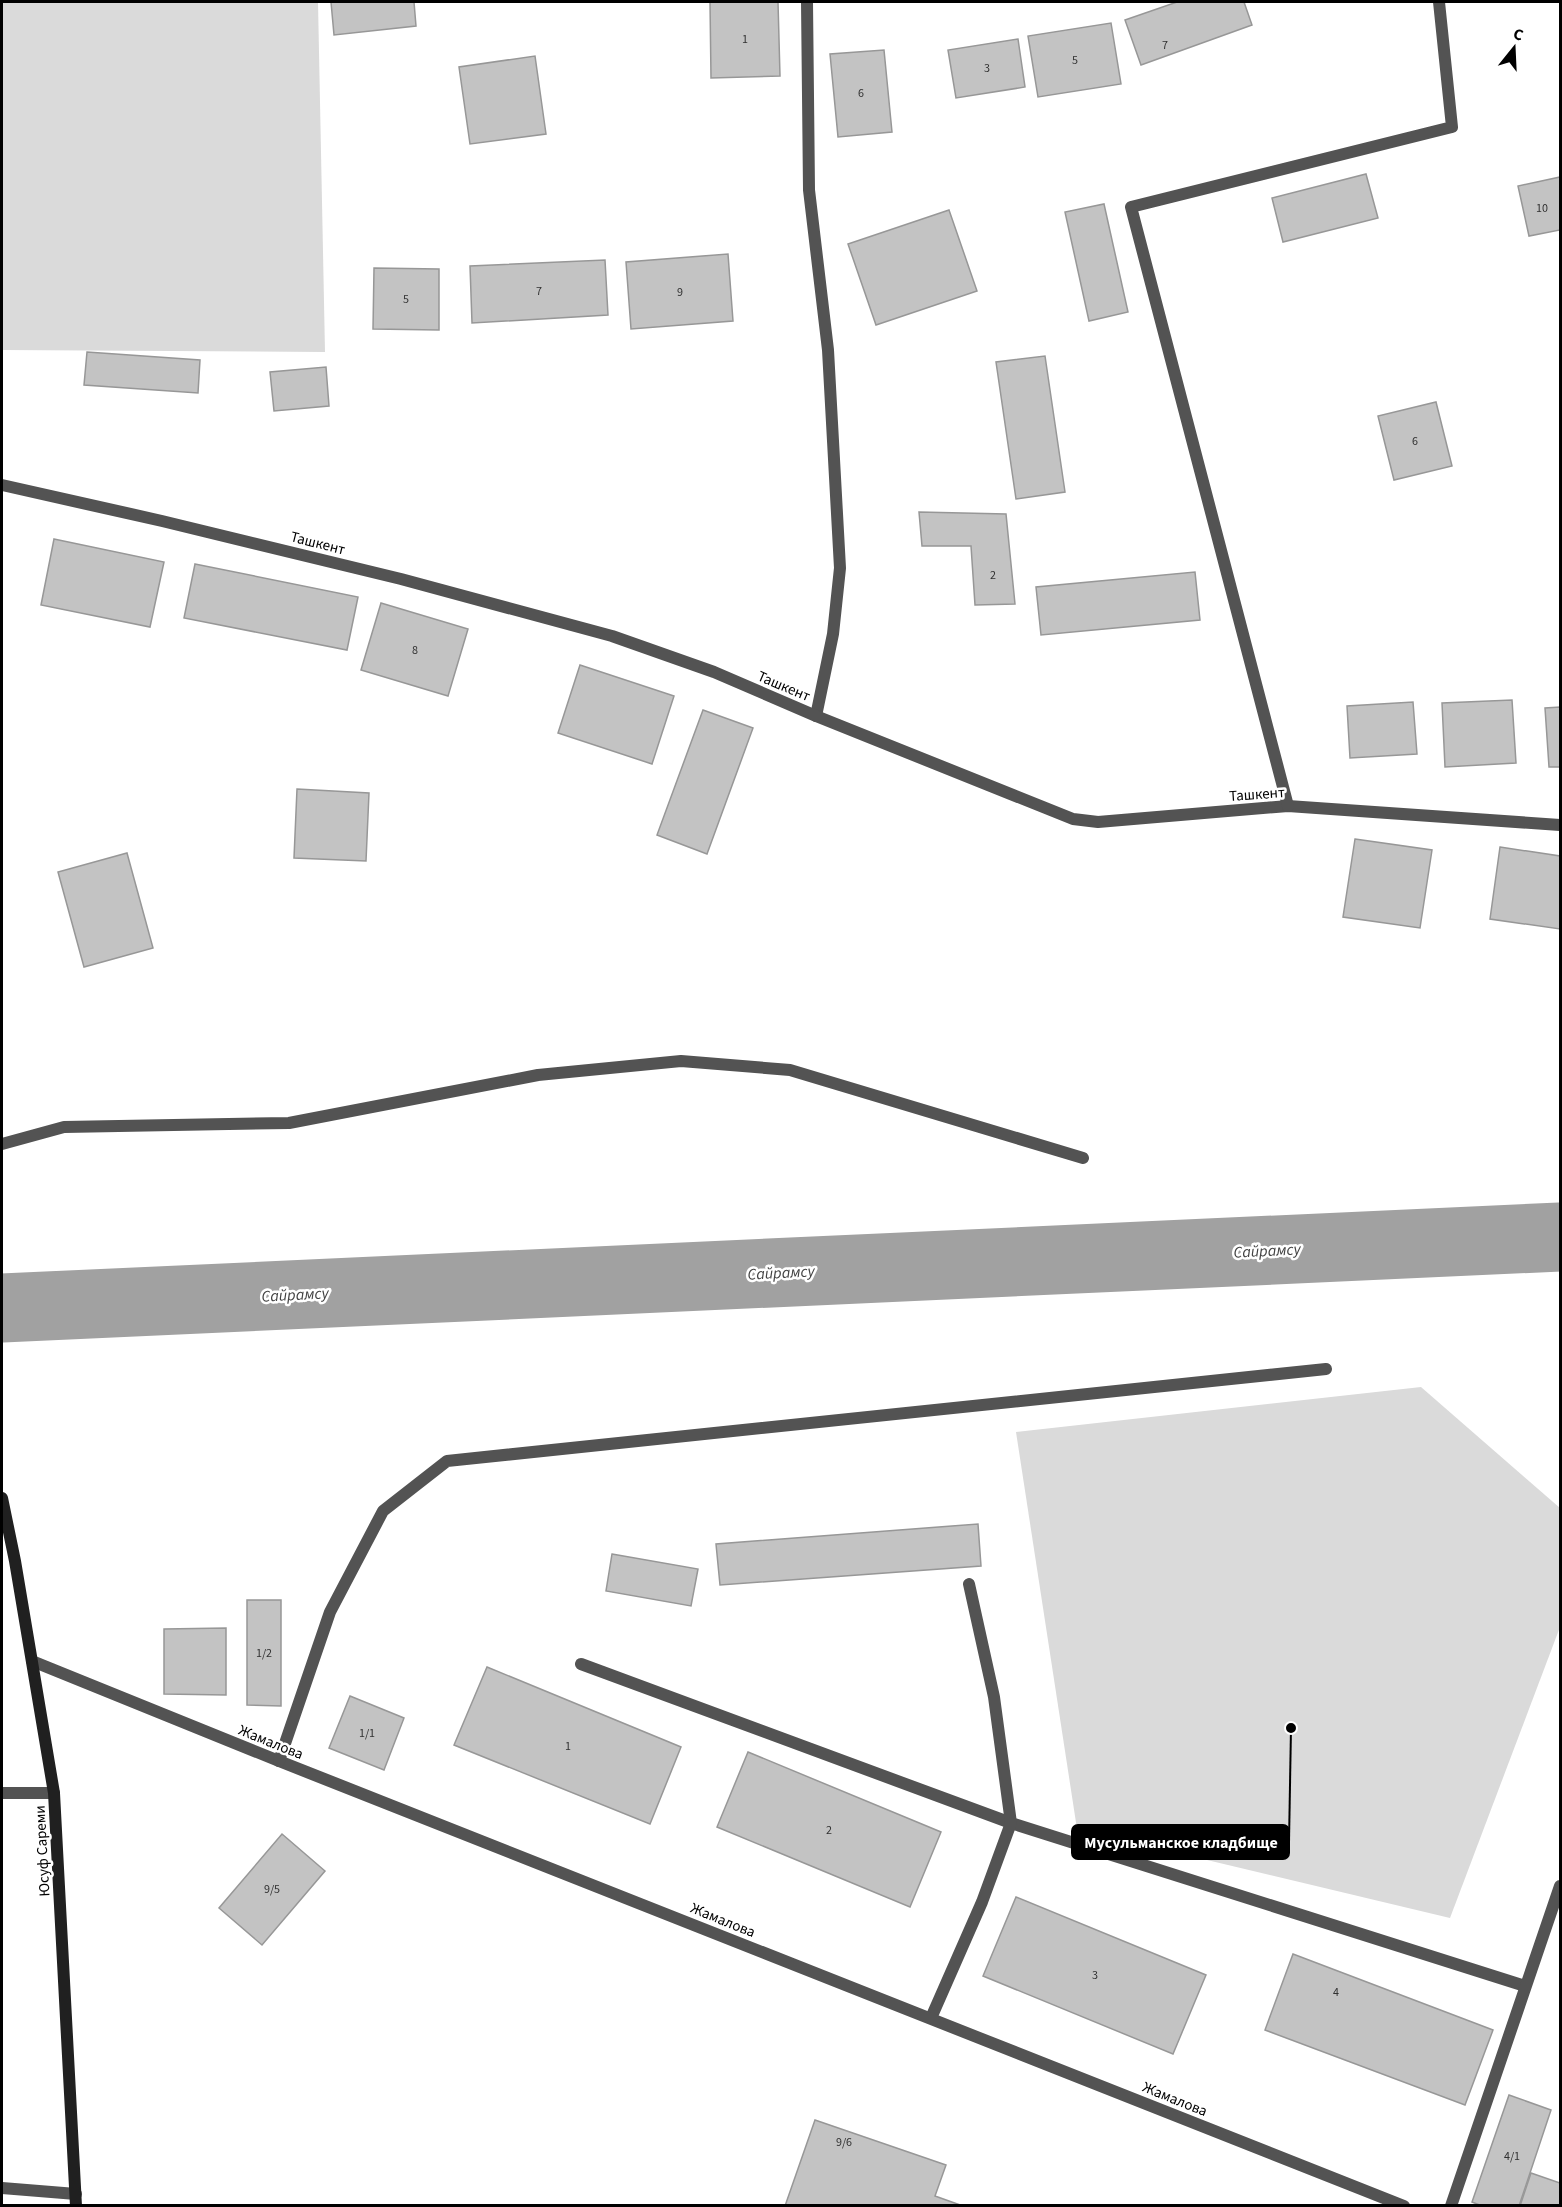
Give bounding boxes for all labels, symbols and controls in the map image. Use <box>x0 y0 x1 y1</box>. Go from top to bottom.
north arrow <box>1484 18 1544 78</box>
text: С <box>1510 23 1526 47</box>
house number: 1 <box>742 31 748 48</box>
house number: 7 <box>1162 37 1168 54</box>
house number: 5 <box>1072 52 1078 69</box>
house number: 3 <box>984 60 990 77</box>
house number: 6 <box>858 85 864 102</box>
house number: 10 <box>1536 200 1548 217</box>
house number: 7 <box>536 283 542 300</box>
house number: 9 <box>677 284 683 301</box>
house number: 5 <box>403 291 409 308</box>
house number: 6 <box>1412 433 1418 450</box>
street label: Ташкент <box>288 527 348 560</box>
house number: 2 <box>990 567 996 584</box>
house number: 8 <box>412 642 418 659</box>
street label: Ташкент <box>754 666 814 707</box>
street label: Ташкент <box>1229 782 1286 807</box>
water label: Сайрамсу <box>1233 1238 1302 1264</box>
water label: Сайрамсу <box>747 1260 816 1286</box>
water label: Сайрамсу <box>261 1282 330 1308</box>
house number: 1/2 <box>256 1645 272 1662</box>
street label: Жамалова <box>235 1720 306 1765</box>
house number: 1/1 <box>359 1725 375 1742</box>
house number: 1 <box>565 1738 571 1755</box>
street label: Юсуф Сареми <box>30 1805 55 1897</box>
house number: 2 <box>826 1822 832 1839</box>
callout: Мусульманское кладбище <box>1072 1825 1289 1859</box>
text: Мусульманское кладбище <box>1084 1832 1278 1854</box>
house number: 9/5 <box>264 1881 280 1898</box>
street label: Жамалова <box>687 1898 758 1943</box>
house number: 3 <box>1092 1967 1098 1984</box>
house number: 4 <box>1333 1984 1339 2001</box>
street label: Жамалова <box>1139 2077 1210 2122</box>
house number: 9/6 <box>836 2134 852 2151</box>
house number: 4/1 <box>1504 2148 1520 2165</box>

